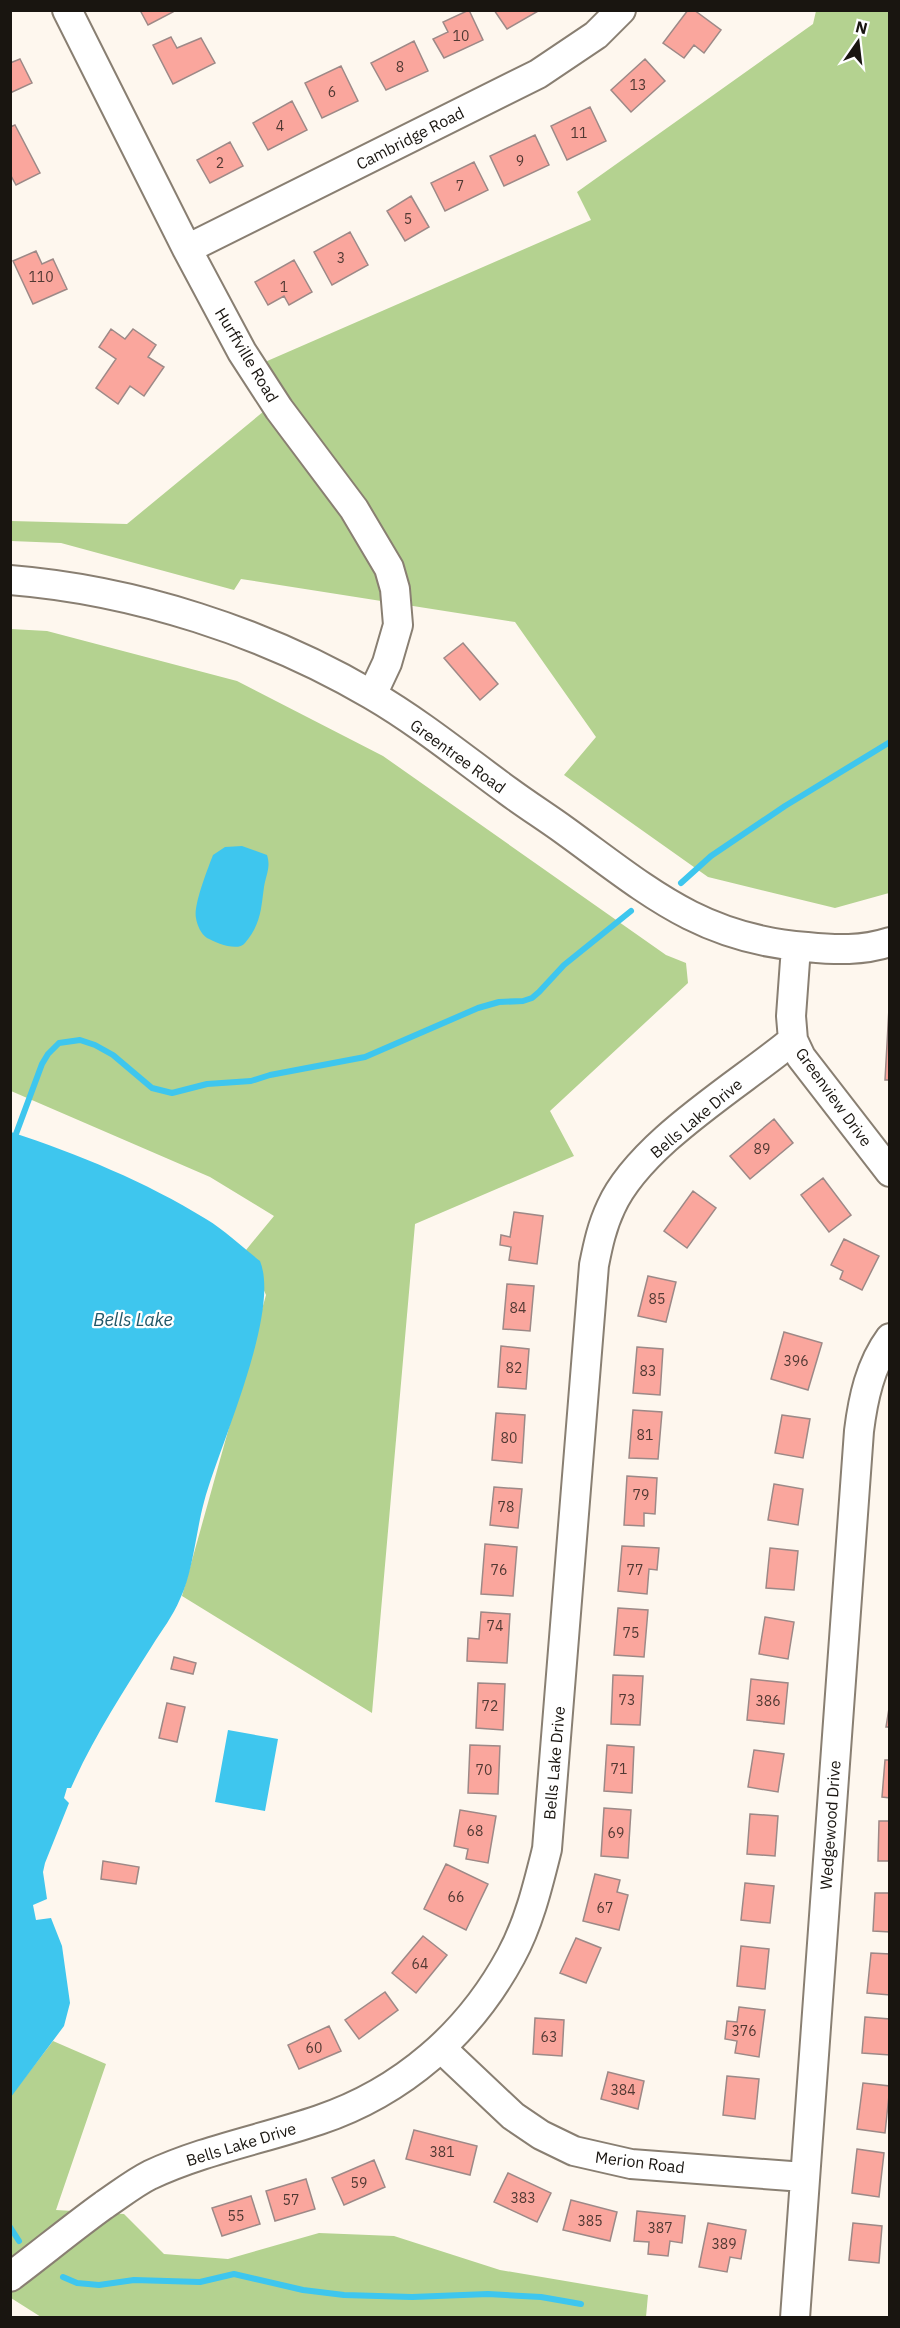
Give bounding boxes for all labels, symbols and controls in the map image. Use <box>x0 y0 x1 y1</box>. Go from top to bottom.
north arrow <box>828 12 888 72</box>
text: N <box>854 16 870 39</box>
house number: 10 <box>453 27 469 45</box>
house number: 8 <box>396 58 404 76</box>
house number: 13 <box>630 76 646 94</box>
house number: 6 <box>328 83 336 101</box>
street label: Cambridge Road <box>353 102 467 174</box>
house number: 4 <box>276 117 284 135</box>
house number: 11 <box>571 124 587 142</box>
house number: 9 <box>516 152 524 170</box>
house number: 2 <box>216 154 224 172</box>
house number: 7 <box>456 177 464 195</box>
house number: 5 <box>404 210 412 228</box>
house number: 3 <box>337 249 345 267</box>
house number: 110 <box>28 268 54 286</box>
house number: 1 <box>280 278 288 296</box>
street label: Hurffville Road <box>211 304 283 406</box>
street label: Greentree Road <box>406 715 510 797</box>
street label: Greenview Drive <box>791 1044 877 1150</box>
street label: Bells Lake Drive <box>646 1074 746 1162</box>
house number: 89 <box>754 1140 770 1158</box>
house number: 85 <box>649 1290 665 1308</box>
house number: 84 <box>510 1299 526 1317</box>
water label: Bells Lake <box>93 1308 173 1331</box>
house number: 396 <box>783 1352 809 1370</box>
house number: 82 <box>506 1359 522 1377</box>
house number: 83 <box>640 1362 656 1380</box>
house number: 81 <box>637 1426 653 1444</box>
house number: 80 <box>501 1429 517 1447</box>
house number: 79 <box>633 1486 649 1504</box>
house number: 78 <box>498 1498 514 1516</box>
house number: 76 <box>491 1561 507 1579</box>
house number: 77 <box>627 1561 643 1579</box>
house number: 74 <box>487 1617 503 1635</box>
house number: 75 <box>623 1624 639 1642</box>
house number: 73 <box>619 1691 635 1709</box>
house number: 386 <box>755 1692 781 1710</box>
house number: 72 <box>482 1697 498 1715</box>
street label: Bells Lake Drive <box>539 1705 569 1821</box>
house number: 71 <box>611 1760 627 1778</box>
street label: Wedgewood Drive <box>816 1760 845 1890</box>
house number: 70 <box>476 1761 492 1779</box>
house number: 68 <box>467 1822 483 1840</box>
house number: 69 <box>608 1824 624 1842</box>
house number: 66 <box>448 1888 464 1906</box>
house number: 67 <box>597 1899 613 1917</box>
house number: 64 <box>412 1955 428 1973</box>
house number: 376 <box>731 2022 757 2040</box>
house number: 63 <box>541 2028 557 2046</box>
house number: 60 <box>306 2039 322 2057</box>
house number: 384 <box>610 2081 636 2099</box>
street label: Bells Lake Drive <box>184 2118 299 2170</box>
house number: 381 <box>429 2143 455 2161</box>
street label: Merion Road <box>594 2147 686 2177</box>
house number: 59 <box>351 2174 367 2192</box>
house number: 383 <box>510 2189 536 2207</box>
house number: 57 <box>283 2191 299 2209</box>
house number: 55 <box>228 2207 244 2225</box>
house number: 385 <box>577 2212 603 2230</box>
house number: 387 <box>647 2219 673 2237</box>
house number: 389 <box>711 2235 737 2253</box>

